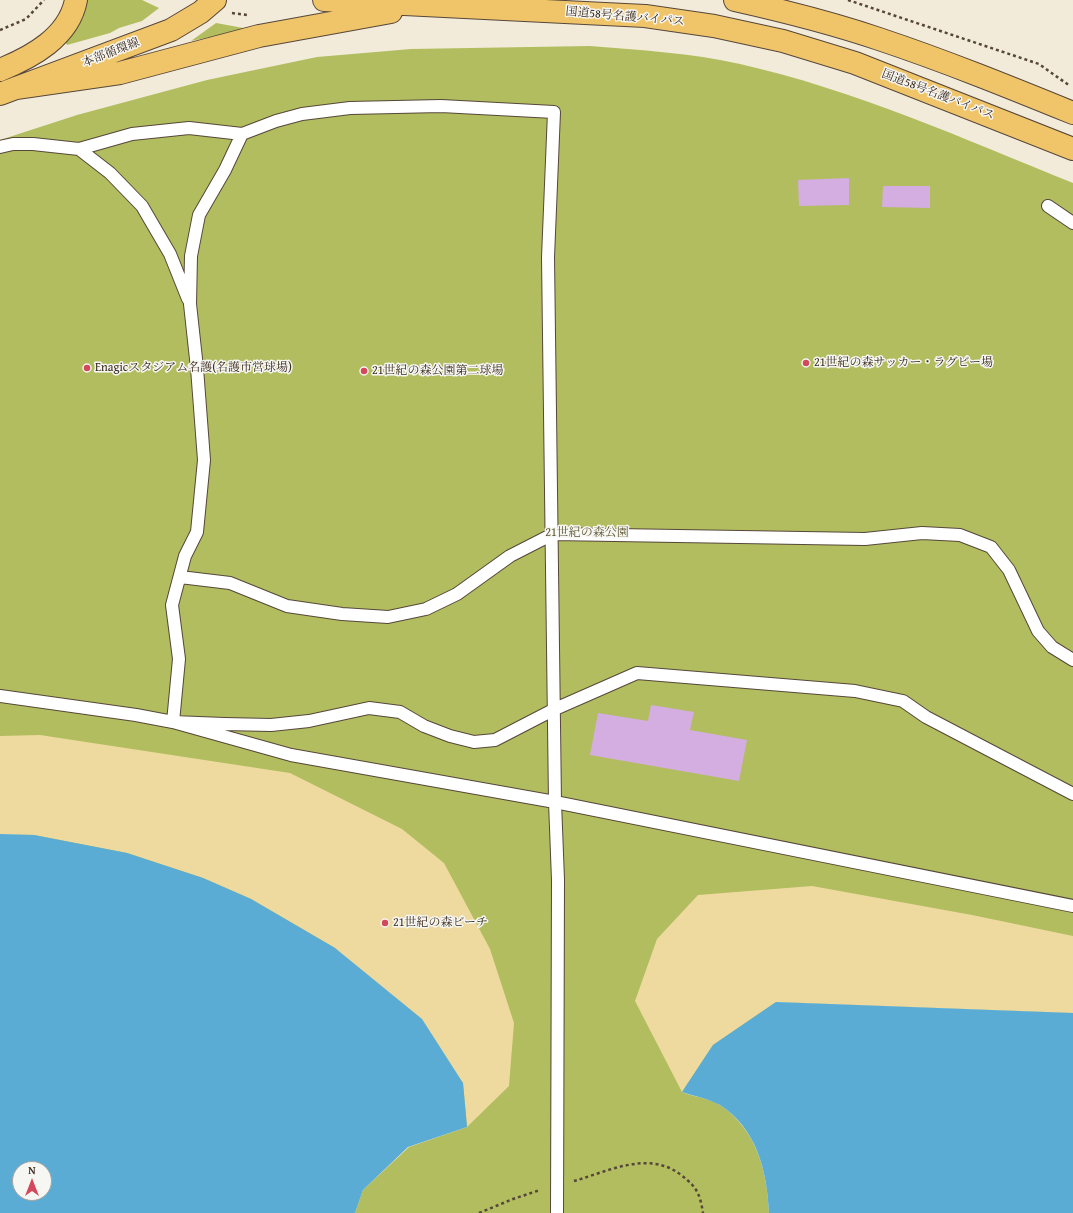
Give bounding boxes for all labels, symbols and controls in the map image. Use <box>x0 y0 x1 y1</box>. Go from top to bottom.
street label: 国道58号名護バイパス <box>565 5 685 29</box>
street label: 本部循環線 <box>80 36 142 70</box>
street label: 国道58号名護バイパス <box>880 67 996 123</box>
place label: 21世紀の森サッカー・ラグビー場 <box>814 356 993 370</box>
marker: 21世紀の森サッカー・ラグビー場 <box>801 358 811 368</box>
place label: Enagicスタジアム名護(名護市営球場) <box>95 361 292 375</box>
marker: Enagicスタジアム名護(名護市営球場) <box>82 363 92 373</box>
place label: 21世紀の森公園第二球場 <box>372 364 504 378</box>
marker: 21世紀の森公園第二球場 <box>359 366 369 376</box>
park label: 21世紀の森公園 <box>545 526 629 540</box>
place label: 21世紀の森ビーチ <box>393 916 488 930</box>
marker: 21世紀の森ビーチ <box>380 918 390 928</box>
north arrow <box>12 1161 52 1201</box>
text: N <box>28 1162 36 1178</box>

